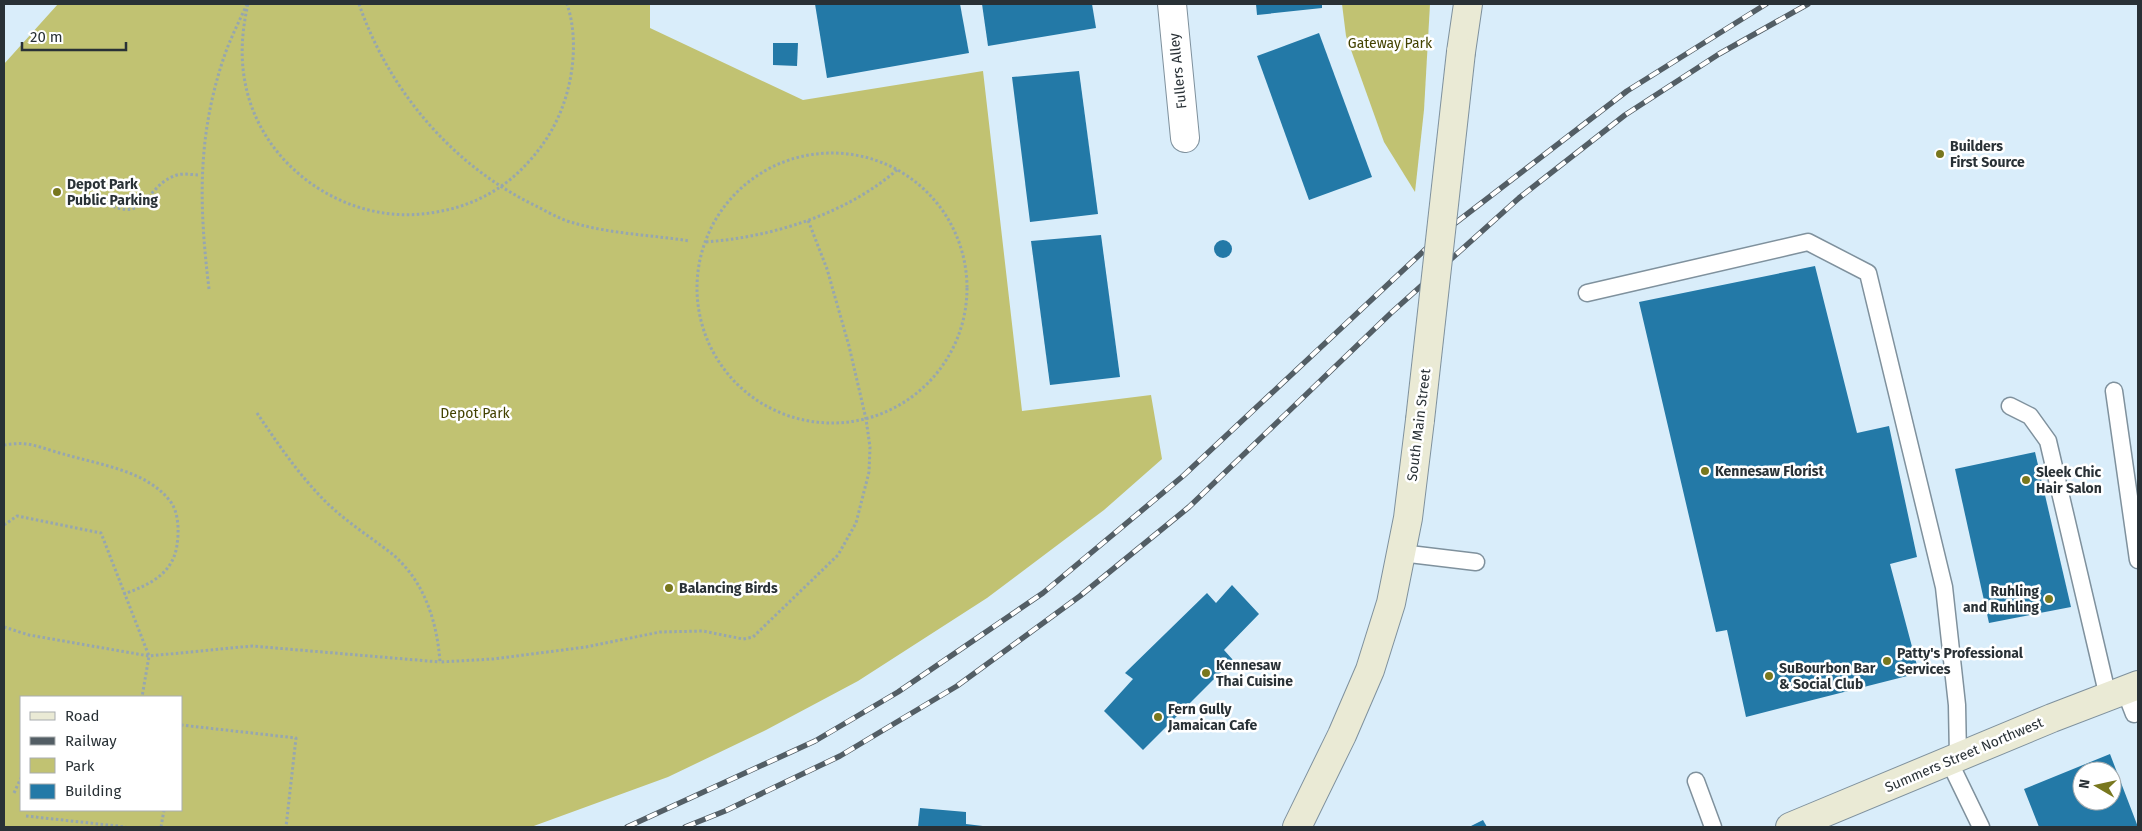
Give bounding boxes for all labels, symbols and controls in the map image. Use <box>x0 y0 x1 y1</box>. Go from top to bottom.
scale bar <box>22 20 126 52</box>
text: 20 m <box>30 28 63 46</box>
street label: Fullers Alley <box>1166 32 1190 110</box>
park label: Gateway Park <box>1348 35 1433 52</box>
place label: Builders First Source <box>1950 138 2025 171</box>
marker: Builders First Source <box>1934 148 1946 160</box>
place label: Depot Park Public Parking <box>67 176 158 209</box>
marker: Depot Park Public Parking <box>51 186 63 198</box>
street label: South Main Street <box>1404 367 1434 482</box>
park label: Depot Park <box>440 405 511 422</box>
place label: Kennesaw Florist <box>1715 463 1825 480</box>
place label: Sleek Chic Hair Salon <box>2036 464 2102 497</box>
marker: Kennesaw Florist <box>1699 465 1711 477</box>
marker: Sleek Chic Hair Salon <box>2020 474 2032 486</box>
place label: Balancing Birds <box>679 580 778 597</box>
marker: Balancing Birds <box>663 582 675 594</box>
place label: Ruhling and Ruhling <box>1963 583 2039 616</box>
marker: Ruhling and Ruhling <box>2043 593 2055 605</box>
place label: Patty's Professional Services <box>1897 645 2024 678</box>
marker: Patty's Professional Services <box>1881 655 1893 667</box>
place label: Kennesaw Thai Cuisine <box>1216 657 1293 690</box>
place label: SuBourbon Bar & Social Club <box>1779 660 1876 693</box>
marker: Kennesaw Thai Cuisine <box>1200 667 1212 679</box>
marker: SuBourbon Bar & Social Club <box>1763 670 1775 682</box>
legend <box>20 696 182 811</box>
place label: Fern Gully Jamaican Cafe <box>1167 701 1258 734</box>
text: Road <box>65 707 100 725</box>
marker: Fern Gully Jamaican Cafe <box>1152 711 1164 723</box>
street label: Summers Street Northwest <box>1882 714 2047 796</box>
text: Railway <box>65 732 117 750</box>
text: Park <box>65 757 95 775</box>
north arrow <box>2072 761 2122 811</box>
text: N <box>2076 778 2094 790</box>
text: Building <box>65 782 121 800</box>

